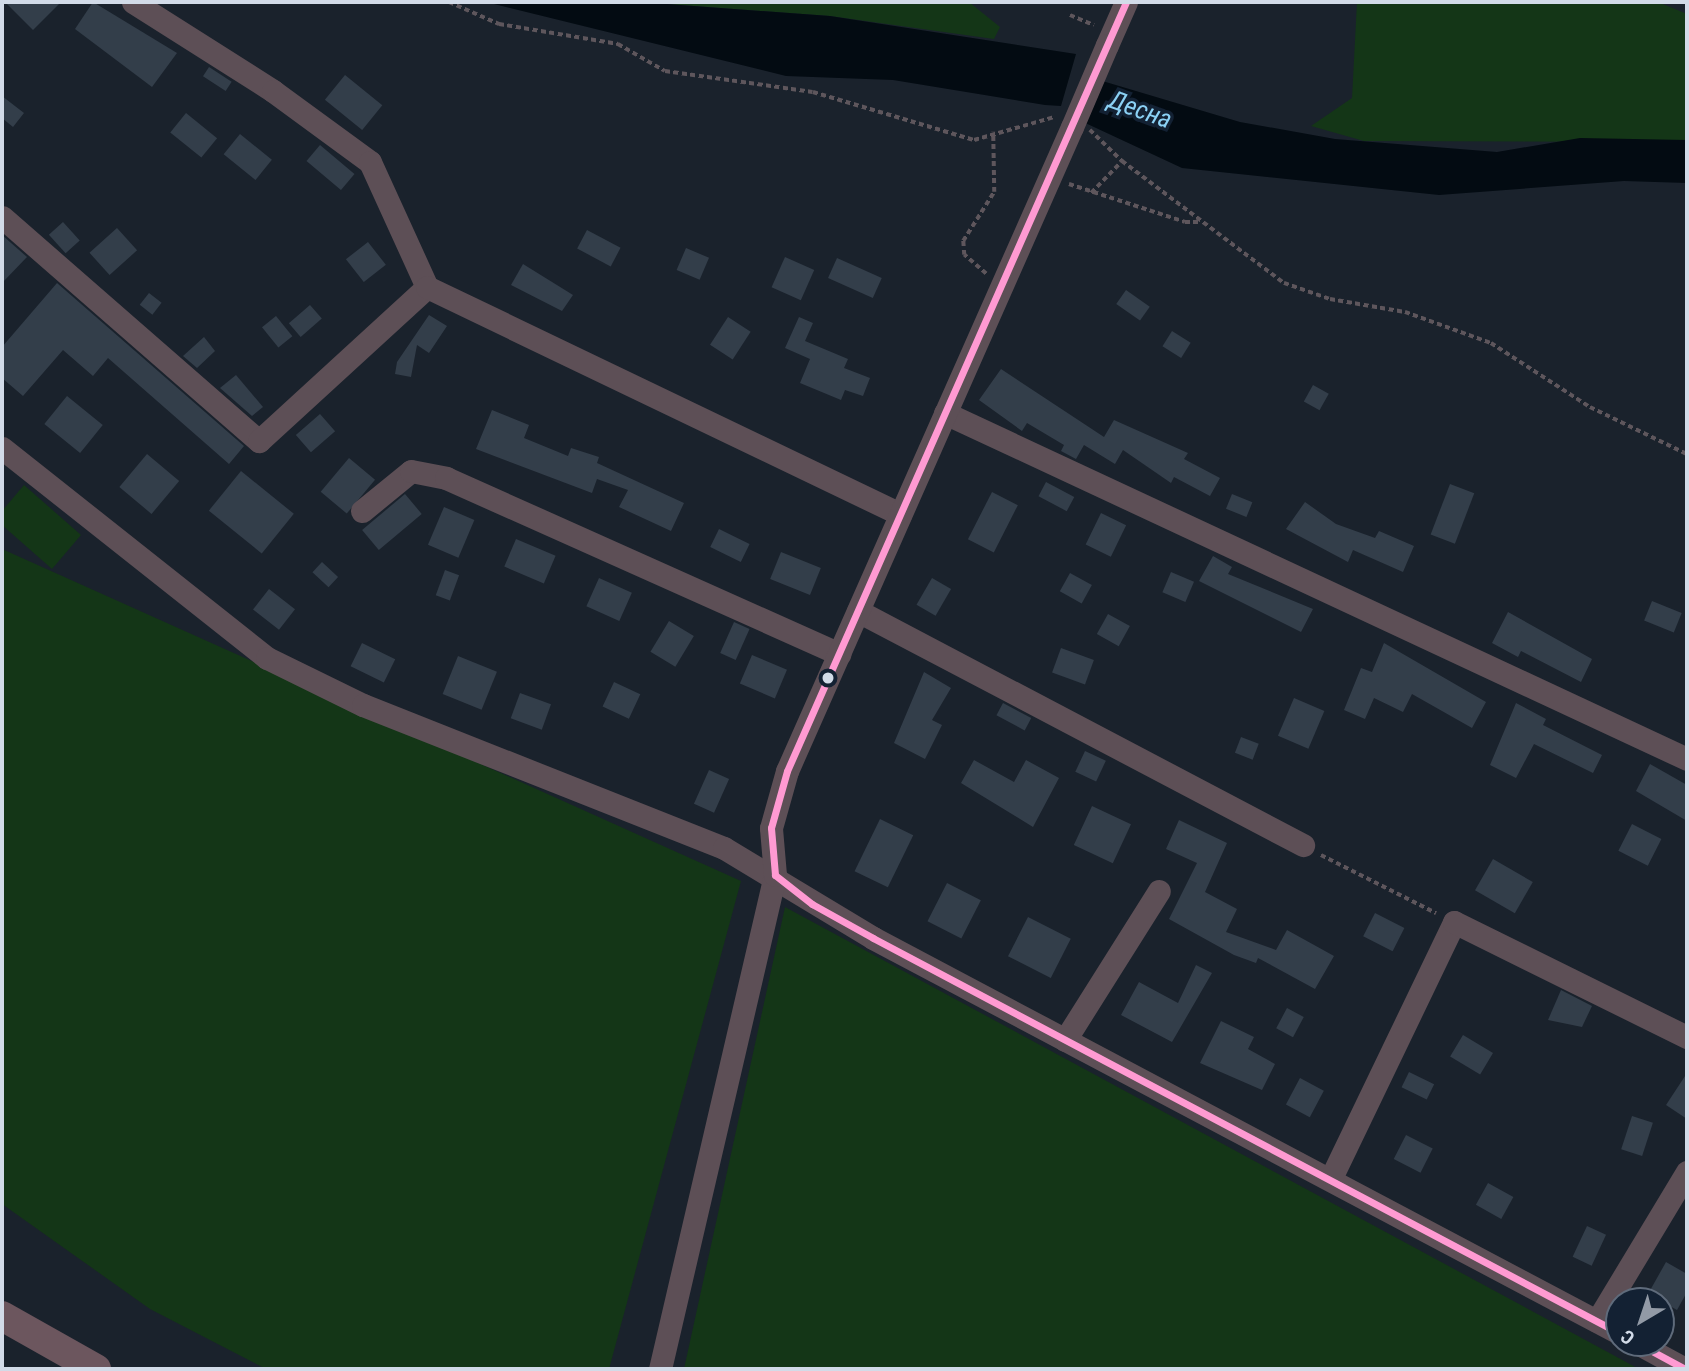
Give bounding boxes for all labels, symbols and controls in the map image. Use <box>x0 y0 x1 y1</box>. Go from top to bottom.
water label: Десна <box>1104 84 1176 136</box>
unlabelled marker <box>821 671 835 685</box>
north arrow <box>1605 1287 1675 1357</box>
text: С <box>1616 1325 1639 1350</box>

